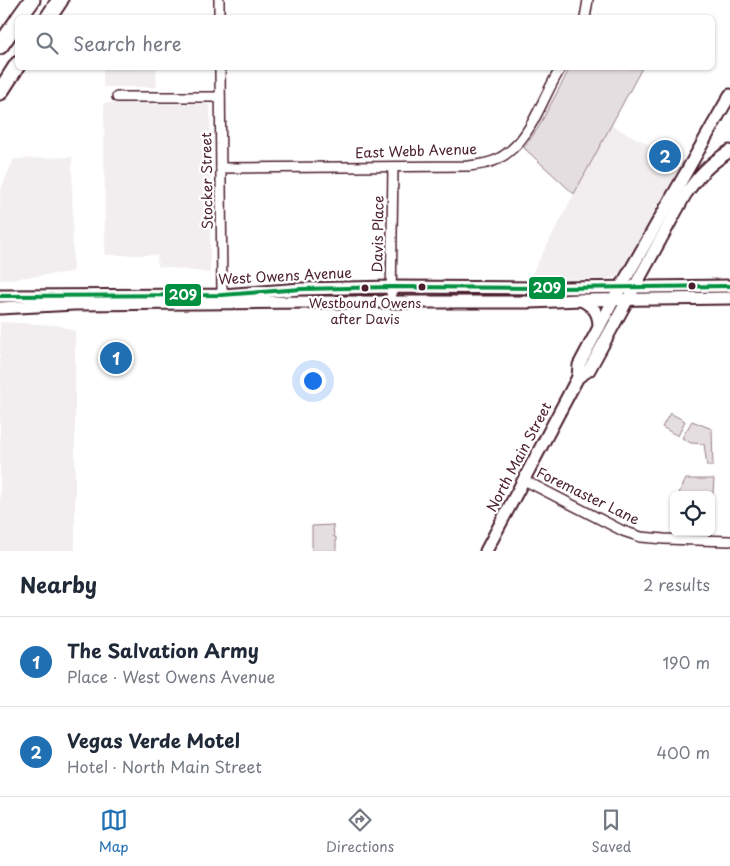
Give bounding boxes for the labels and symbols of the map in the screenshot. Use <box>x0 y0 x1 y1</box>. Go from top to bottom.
street label: Stocker Street <box>195 132 218 230</box>
pin: 2 <box>649 137 681 175</box>
street label: East Webb Avenue <box>355 138 478 163</box>
street label: Davis Place <box>366 195 389 273</box>
street label: West Owens Avenue <box>218 261 353 289</box>
line badge: 209 <box>528 276 566 300</box>
text: 209 <box>533 277 561 298</box>
unlabelled marker <box>687 281 697 291</box>
unlabelled marker <box>417 282 427 292</box>
line badge: 209 <box>164 283 202 307</box>
marker: Westbound Owens after Davis <box>360 283 370 293</box>
text: 209 <box>169 284 197 305</box>
place label: Westbound Owens after Davis <box>309 293 421 328</box>
pin: 1 <box>100 339 132 377</box>
your location <box>300 368 326 394</box>
street label: North Main Street <box>481 398 557 515</box>
street label: Foremaster Lane <box>533 462 643 530</box>

